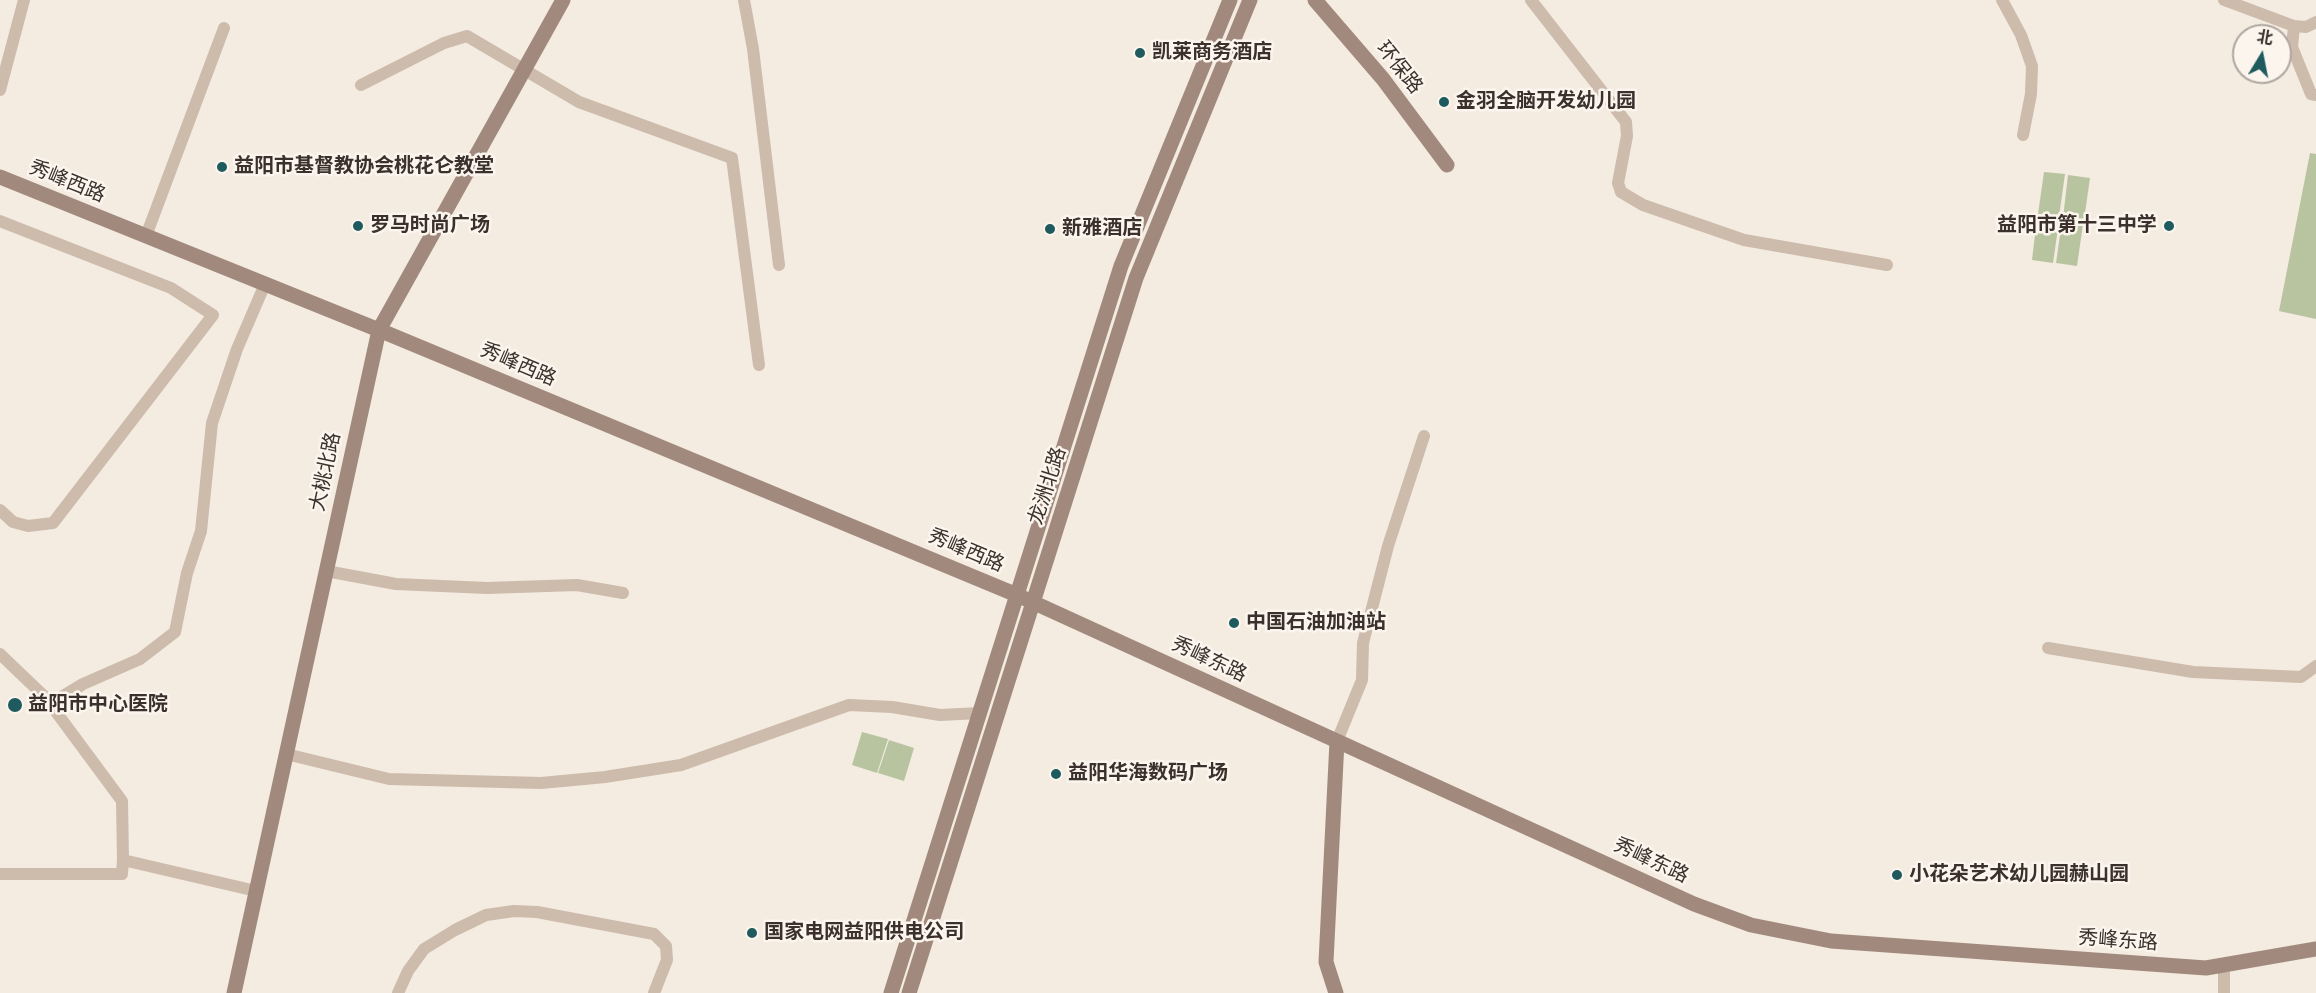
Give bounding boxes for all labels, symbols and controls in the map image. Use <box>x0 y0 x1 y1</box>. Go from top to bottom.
north arrow <box>2232 24 2292 84</box>
text: 北 <box>2255 26 2275 49</box>
street label: 环保路 <box>1371 37 1427 99</box>
place label: 凯莱商务酒店 <box>1152 41 1272 65</box>
marker: 凯莱商务酒店 <box>1133 46 1147 60</box>
place label: 金羽全脑开发幼儿园 <box>1456 90 1636 114</box>
marker: 金羽全脑开发幼儿园 <box>1437 95 1451 109</box>
place label: 益阳市基督教协会桃花仑教堂 <box>234 155 494 179</box>
street label: 秀峰西路 <box>25 156 109 208</box>
marker: 益阳市基督教协会桃花仑教堂 <box>215 160 229 174</box>
place label: 罗马时尚广场 <box>370 214 490 238</box>
place label: 益阳市第十三中学 <box>1997 214 2157 238</box>
place label: 新雅酒店 <box>1062 217 1142 241</box>
marker: 罗马时尚广场 <box>351 219 365 233</box>
marker: 益阳市第十三中学 <box>2162 219 2176 233</box>
marker: 新雅酒店 <box>1043 222 1057 236</box>
street label: 秀峰西路 <box>476 338 560 392</box>
street label: 大桃北路 <box>306 430 346 514</box>
street label: 龙洲北路 <box>1024 444 1072 528</box>
street label: 秀峰西路 <box>924 524 1008 578</box>
place label: 中国石油加油站 <box>1246 611 1386 635</box>
marker: 中国石油加油站 <box>1227 616 1241 630</box>
street label: 秀峰东路 <box>1168 632 1250 688</box>
place label: 益阳市中心医院 <box>28 693 168 717</box>
marker: 益阳市中心医院 <box>6 696 24 714</box>
place label: 益阳华海数码广场 <box>1068 762 1228 786</box>
marker: 益阳华海数码广场 <box>1049 767 1063 781</box>
street label: 秀峰东路 <box>1610 833 1692 889</box>
place label: 小花朵艺术幼儿园赫山园 <box>1909 863 2129 887</box>
marker: 小花朵艺术幼儿园赫山园 <box>1890 868 1904 882</box>
place label: 国家电网益阳供电公司 <box>764 921 964 945</box>
marker: 国家电网益阳供电公司 <box>745 926 759 940</box>
street label: 秀峰东路 <box>2077 926 2159 956</box>

